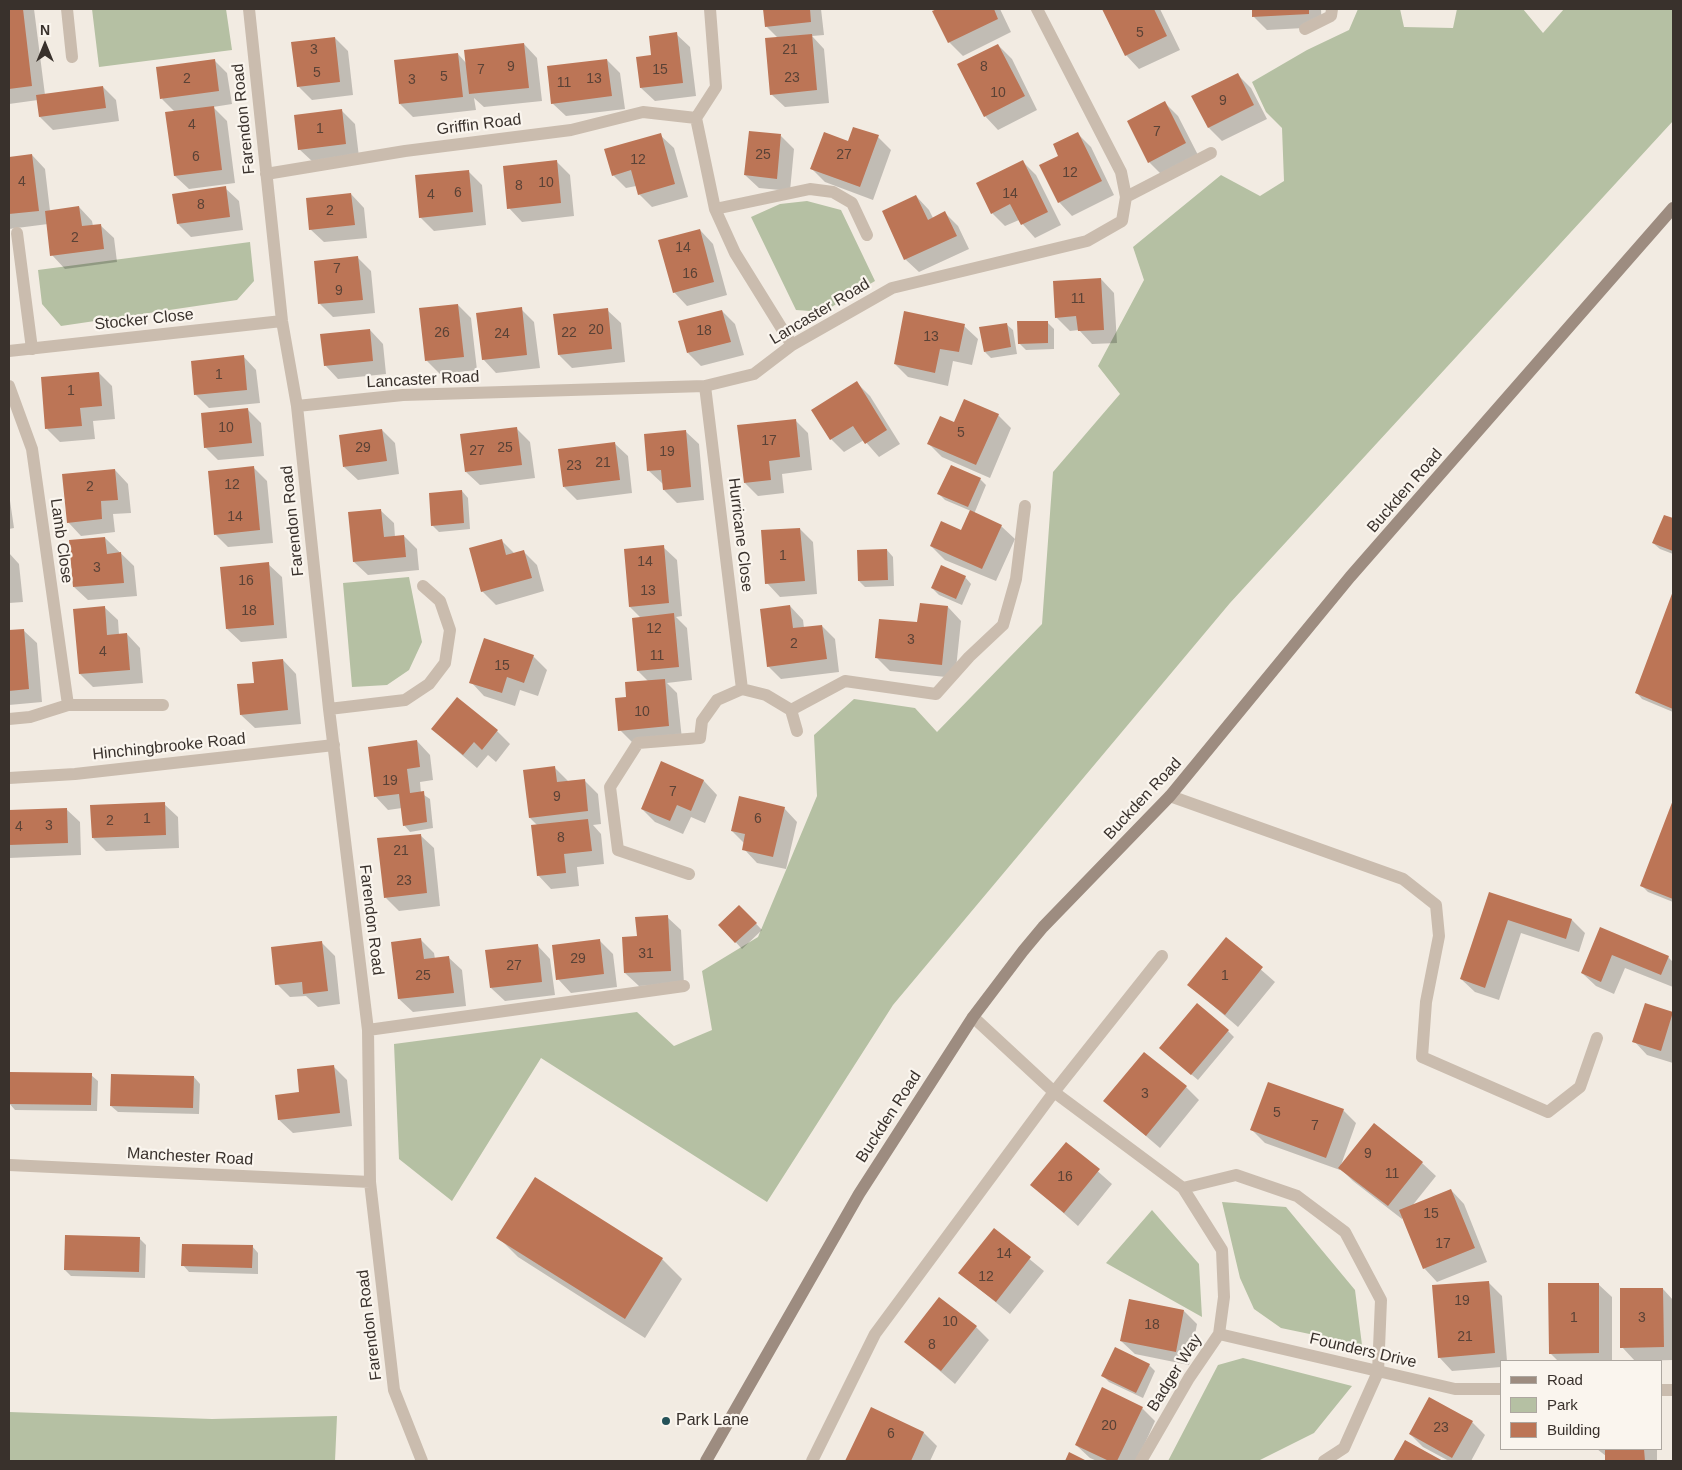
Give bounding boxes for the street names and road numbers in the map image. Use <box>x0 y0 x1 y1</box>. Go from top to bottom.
street label: Farendon Road <box>229 63 259 175</box>
street label: Griffin Road <box>436 110 522 140</box>
street label: Lancaster Road <box>767 275 873 349</box>
street label: Stocker Close <box>93 305 195 335</box>
street label: Lancaster Road <box>366 367 480 393</box>
street label: Buckden Road <box>1363 445 1447 537</box>
street label: Farendon Road <box>278 465 308 577</box>
street label: Hurricane Close <box>723 477 757 593</box>
street label: Lamb Close <box>46 497 76 585</box>
street label: Hinchingbrooke Road <box>91 729 247 765</box>
street label: Buckden Road <box>1100 754 1186 844</box>
street label: Farendon Road <box>355 864 387 976</box>
street label: Buckden Road <box>852 1068 926 1166</box>
street label: Manchester Road <box>126 1144 254 1170</box>
street label: Farendon Road <box>354 1269 386 1381</box>
street label: Founders Drive <box>1308 1329 1418 1373</box>
street label: Badger Way <box>1144 1331 1206 1415</box>

